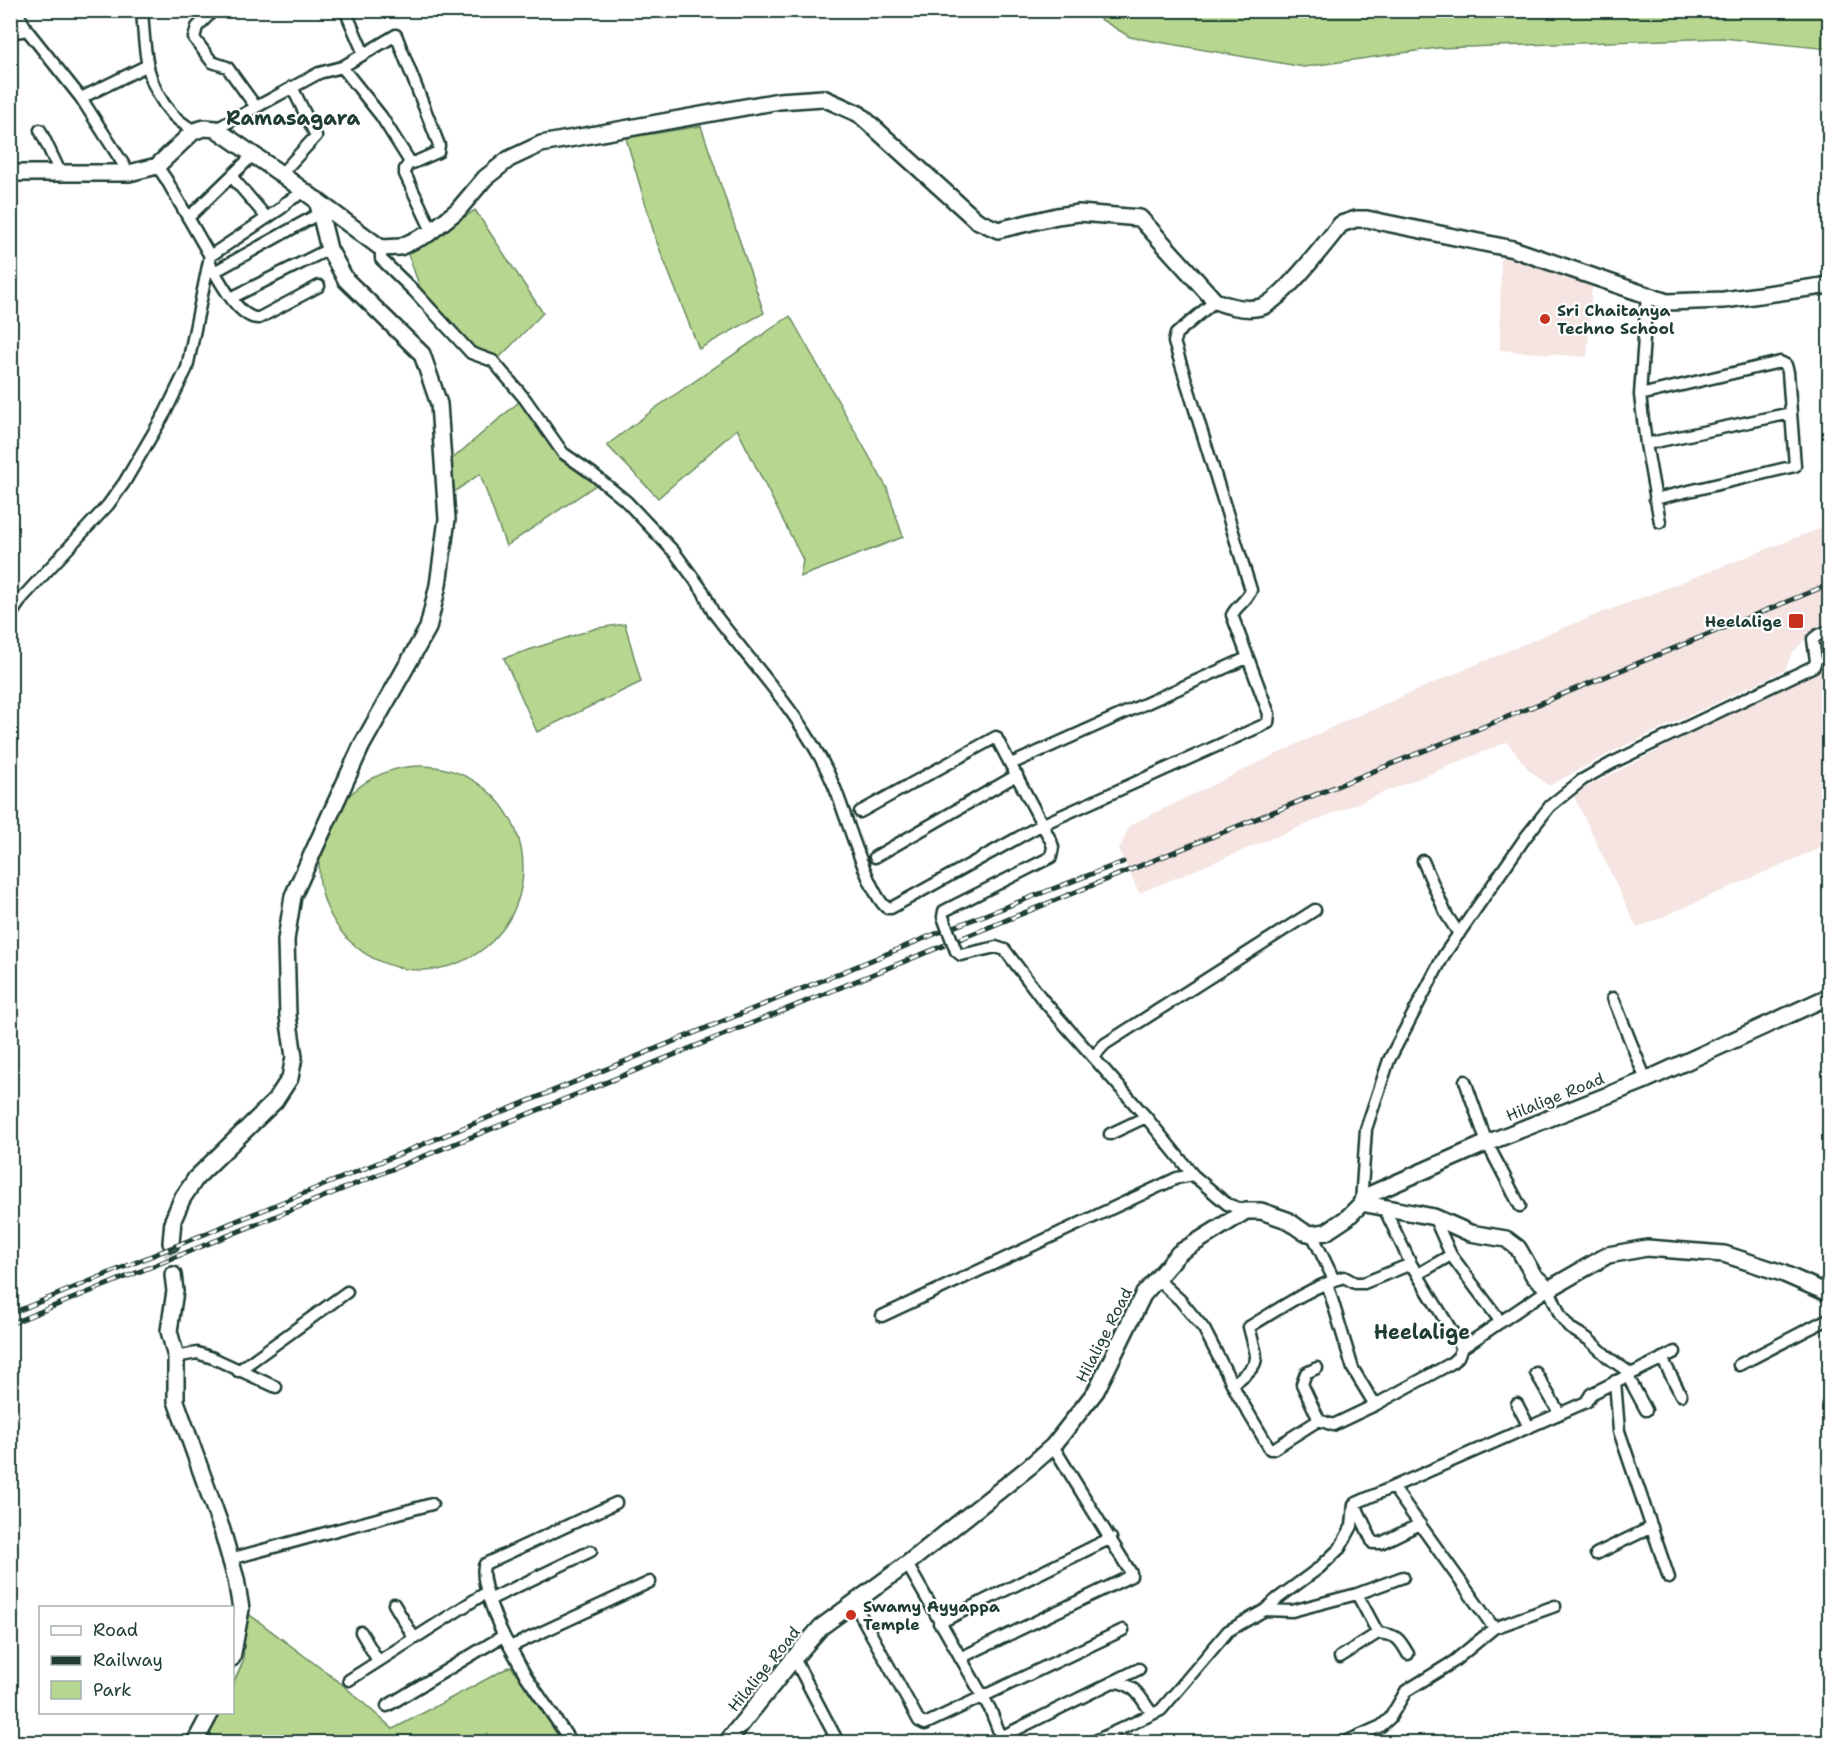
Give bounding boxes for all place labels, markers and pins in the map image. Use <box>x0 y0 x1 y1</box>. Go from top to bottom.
place label: Sri Chaitanya Techno School <box>1557 300 1675 339</box>
marker: Sri Chaitanya Techno School <box>1538 312 1552 326</box>
place label: Heelalige <box>1705 611 1782 632</box>
marker: Heelalige <box>1787 612 1805 630</box>
place label: Swamy Ayyappa Temple <box>863 1596 1000 1635</box>
marker: Swamy Ayyappa Temple <box>844 1608 858 1622</box>

